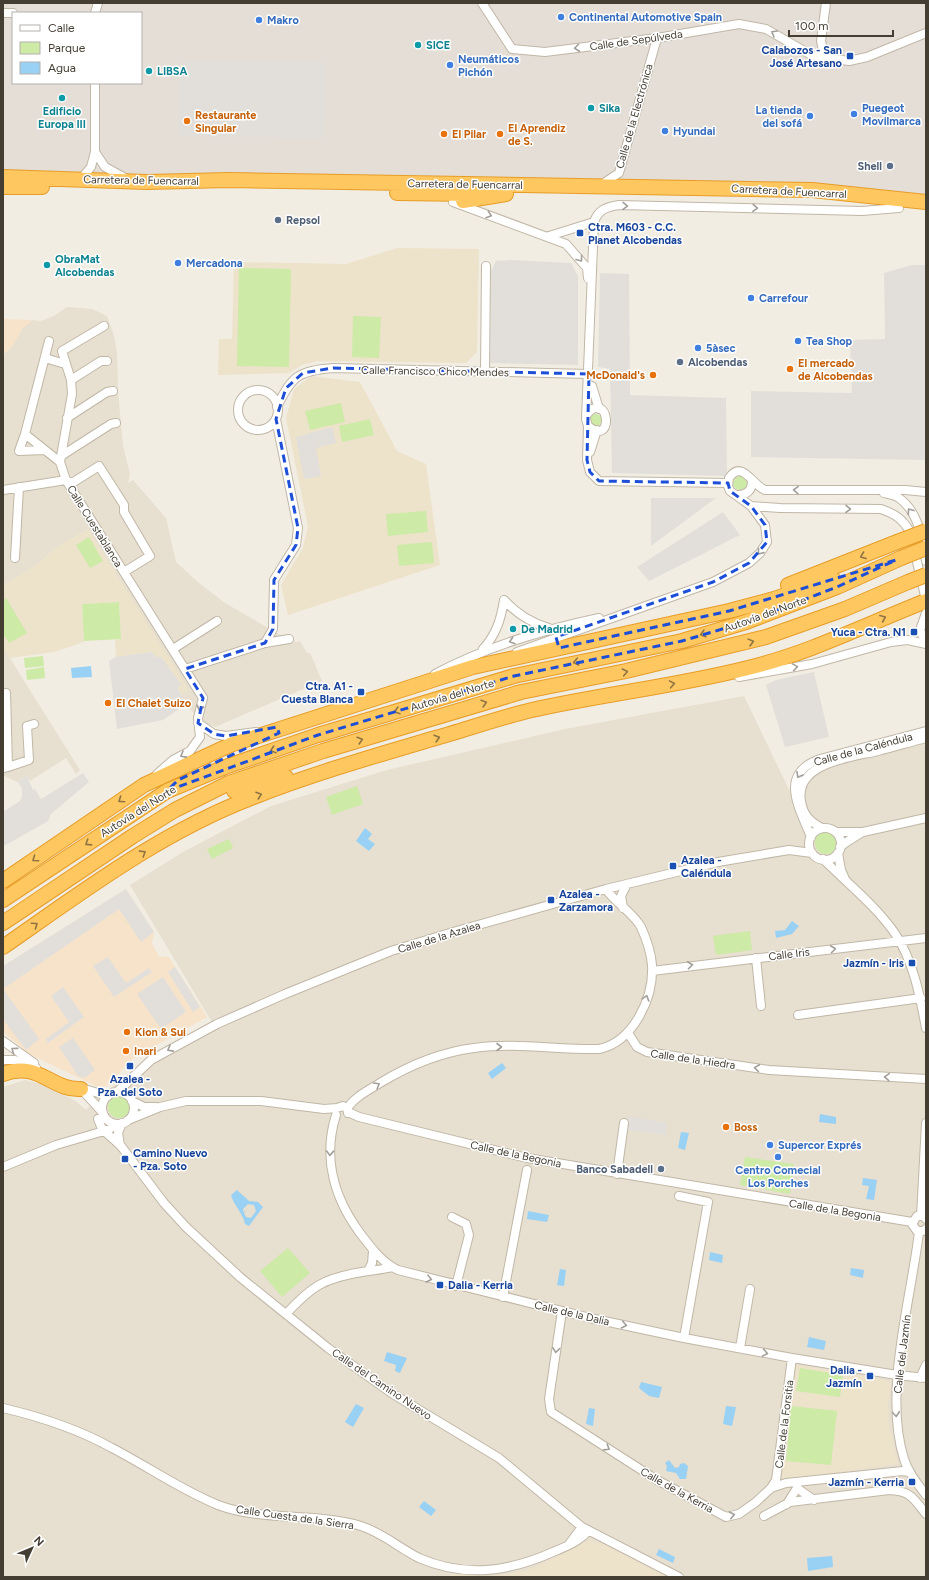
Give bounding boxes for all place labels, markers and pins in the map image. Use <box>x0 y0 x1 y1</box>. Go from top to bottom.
place label: Continental Automotive Spain <box>569 11 722 24</box>
marker: Continental Automotive Spain <box>556 12 566 22</box>
place label: Makro <box>267 14 299 27</box>
marker: Makro <box>254 15 264 25</box>
place label: SICE <box>426 39 450 52</box>
marker: SICE <box>413 40 423 50</box>
place label: Calabozos - San José Artesano <box>761 44 843 70</box>
marker: Calabozos - San José Artesano <box>845 51 855 61</box>
place label: Neumáticos Pichón <box>458 53 519 79</box>
marker: Neumáticos Pichón <box>445 60 455 70</box>
place label: LIBSA <box>157 65 187 78</box>
marker: LIBSA <box>144 66 154 76</box>
marker: Edificio Europa III <box>57 93 67 103</box>
place label: Sika <box>599 102 620 115</box>
place label: Puegeot Movilmarca <box>862 102 921 128</box>
marker: Sika <box>586 103 596 113</box>
place label: La tienda del sofá <box>756 104 802 130</box>
place label: Edificio Europa III <box>38 105 86 131</box>
place label: Restaurante Singular <box>195 109 256 135</box>
marker: Puegeot Movilmarca <box>849 109 859 119</box>
marker: La tienda del sofá <box>805 111 815 121</box>
marker: Restaurante Singular <box>182 116 192 126</box>
place label: El Aprendiz de S. <box>508 122 565 148</box>
place label: Hyundai <box>673 125 715 138</box>
marker: Hyundai <box>660 126 670 136</box>
place label: El Pilar <box>452 128 487 141</box>
marker: El Pilar <box>439 129 449 139</box>
marker: El Aprendiz de S. <box>495 129 505 139</box>
place label: Shell <box>858 160 882 173</box>
marker: Shell <box>885 161 895 171</box>
place label: Repsol <box>286 214 320 227</box>
marker: Repsol <box>273 215 283 225</box>
place label: Ctra. M603 - C.C. Planet Alcobendas <box>588 221 682 247</box>
marker: Ctra. M603 - C.C. Planet Alcobendas <box>575 228 585 238</box>
place label: ObraMat Alcobendas <box>55 253 114 279</box>
place label: Mercadona <box>186 257 243 270</box>
marker: Mercadona <box>173 258 183 268</box>
marker: ObraMat Alcobendas <box>42 260 52 270</box>
place label: Carrefour <box>759 292 809 305</box>
marker: Carrefour <box>746 293 756 303</box>
place label: Tea Shop <box>806 335 853 348</box>
marker: Tea Shop <box>793 336 803 346</box>
place label: 5àsec <box>706 342 735 355</box>
marker: 5àsec <box>693 343 703 353</box>
place label: Alcobendas <box>688 356 747 369</box>
marker: Alcobendas <box>675 357 685 367</box>
place label: El mercado de Alcobendas <box>798 357 873 383</box>
marker: El mercado de Alcobendas <box>785 364 795 374</box>
place label: McDonald's <box>586 369 645 382</box>
marker: McDonald's <box>648 370 658 380</box>
place label: De Madrid <box>521 623 573 636</box>
marker: De Madrid <box>508 624 518 634</box>
place label: Yuca - Ctra. N1 <box>831 626 906 639</box>
marker: Yuca - Ctra. N1 <box>909 627 919 637</box>
place label: Ctra. A1 - Cuesta Blanca <box>281 680 353 706</box>
marker: Ctra. A1 - Cuesta Blanca <box>356 687 366 697</box>
place label: El Chalet Suizo <box>116 697 192 710</box>
marker: El Chalet Suizo <box>103 698 113 708</box>
place label: Azalea - Caléndula <box>681 854 731 880</box>
marker: Azalea - Caléndula <box>668 861 678 871</box>
place label: Azalea - Zarzamora <box>559 888 613 914</box>
marker: Azalea - Zarzamora <box>546 895 556 905</box>
place label: Jazmín - Iris <box>843 957 904 970</box>
marker: Jazmín - Iris <box>907 958 917 968</box>
place label: Kion & Sui <box>135 1026 186 1039</box>
marker: Kion & Sui <box>122 1027 132 1037</box>
place label: Inari <box>134 1045 156 1058</box>
marker: Inari <box>121 1046 131 1056</box>
marker: Azalea - Pza. del Soto <box>125 1061 135 1071</box>
place label: Azalea - Pza. del Soto <box>98 1073 163 1099</box>
place label: Boss <box>734 1121 757 1134</box>
marker: Boss <box>721 1122 731 1132</box>
place label: Supercor Exprés <box>778 1139 861 1152</box>
marker: Supercor Exprés <box>765 1140 775 1150</box>
place label: Camino Nuevo - Pza. Soto <box>133 1147 208 1173</box>
marker: Centro Comecial Los Porches <box>773 1152 783 1162</box>
marker: Camino Nuevo - Pza. Soto <box>120 1154 130 1164</box>
place label: Banco Sabadell <box>576 1163 653 1176</box>
marker: Banco Sabadell <box>656 1164 666 1174</box>
place label: Centro Comecial Los Porches <box>735 1164 821 1190</box>
place label: Dalia - Kerria <box>448 1279 513 1292</box>
marker: Dalia - Kerria <box>435 1280 445 1290</box>
place label: Dalia - Jazmín <box>826 1364 862 1390</box>
marker: Dalia - Jazmín <box>865 1371 875 1381</box>
place label: Jazmín - Kerria <box>828 1476 904 1489</box>
marker: Jazmín - Kerria <box>907 1477 917 1487</box>

